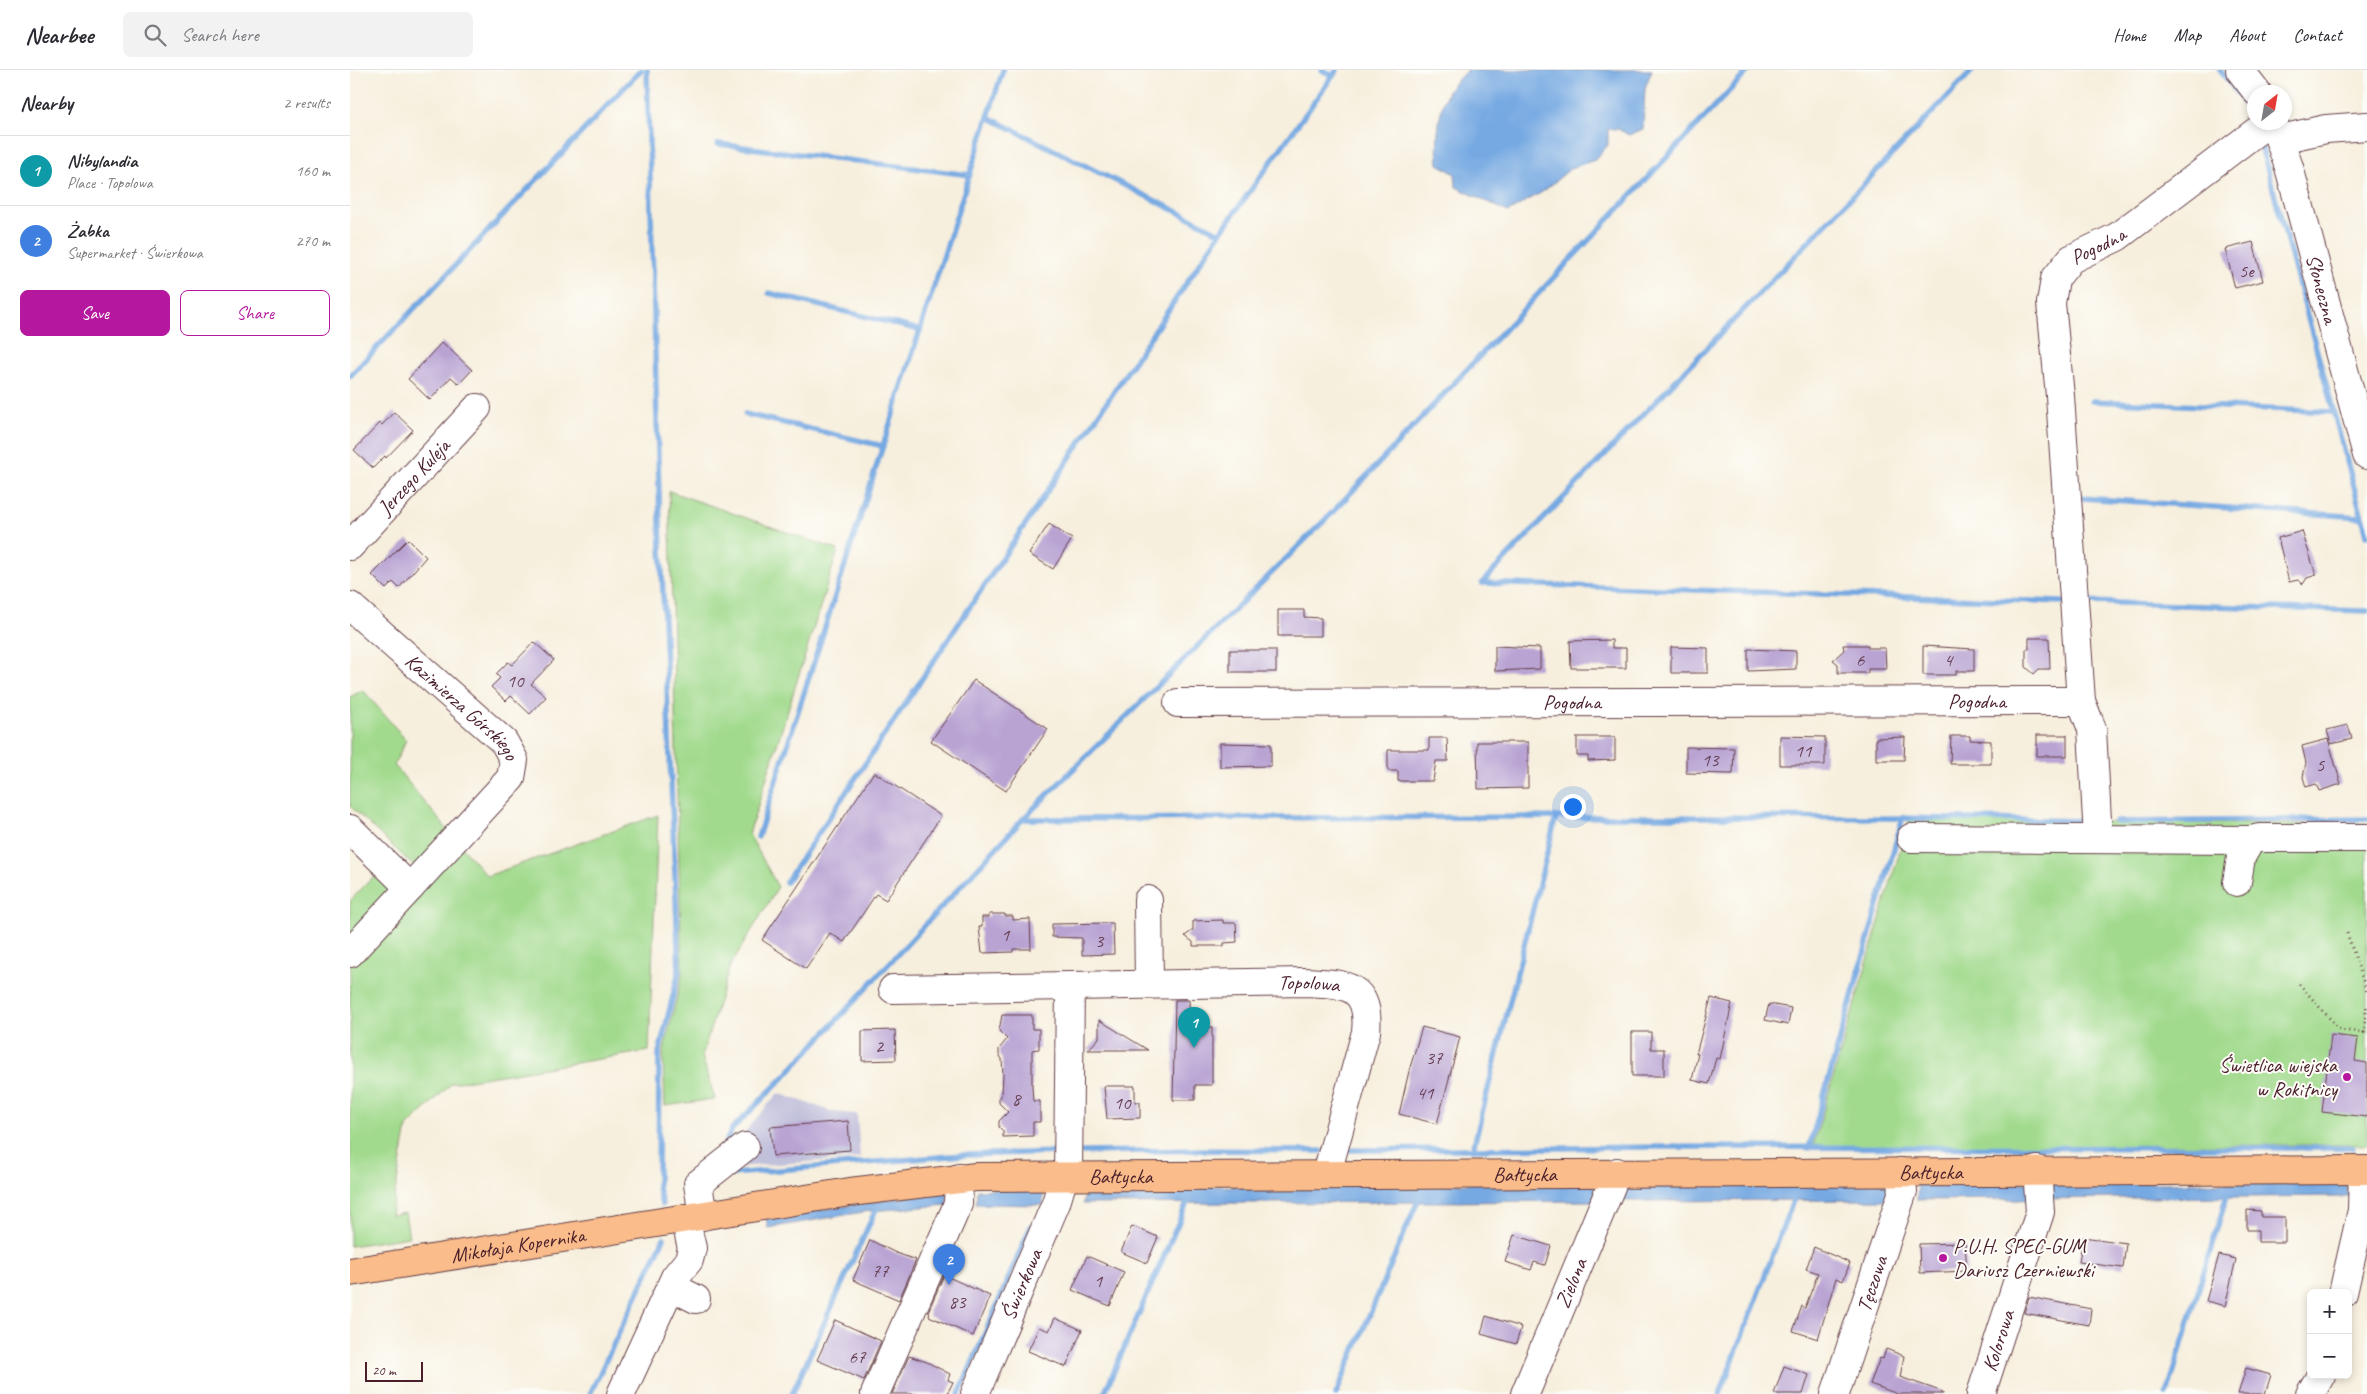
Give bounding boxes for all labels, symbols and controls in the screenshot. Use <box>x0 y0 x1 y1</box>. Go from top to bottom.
search box <box>123 12 473 57</box>
text: Nearbee <box>25 20 93 50</box>
icon: search <box>141 21 169 49</box>
text: Search here <box>181 23 259 47</box>
text: Home <box>2113 24 2146 46</box>
text: Map <box>2174 24 2201 46</box>
text: About <box>2229 24 2265 46</box>
text: Contact <box>2293 24 2342 46</box>
north arrow <box>2247 85 2292 130</box>
text: Nearby <box>20 90 73 116</box>
text: 2 results <box>283 93 330 113</box>
text: Nibylandia <box>67 149 138 173</box>
text: 1 <box>32 161 40 181</box>
text: 160 m <box>296 161 330 181</box>
text: Place · Topolowa <box>67 173 153 193</box>
text: Żabka <box>67 219 109 243</box>
street label: Pogodna <box>2066 220 2133 270</box>
text: 2 <box>32 231 40 251</box>
text: 270 m <box>296 231 330 251</box>
text: Supermarket · Świerkowa <box>67 243 203 263</box>
street label: Słoneczna <box>2300 251 2344 329</box>
house number: 5e <box>2239 259 2255 283</box>
button: Save <box>20 290 170 336</box>
button: Share <box>180 290 330 336</box>
street label: Jerzego Kuleja <box>371 431 457 521</box>
street label: Kazimierza Górskiego <box>400 648 525 766</box>
house number: 6 <box>1856 648 1866 672</box>
house number: 4 <box>1944 648 1955 672</box>
house number: 10 <box>506 669 525 693</box>
street label: Pogodna <box>1948 688 2008 714</box>
street label: Pogodna <box>1543 689 1603 715</box>
house number: 11 <box>1794 739 1813 763</box>
house number: 13 <box>1701 748 1720 772</box>
house number: 5 <box>2316 753 2326 777</box>
your location <box>1560 794 1586 820</box>
house number: 1 <box>1001 923 1011 947</box>
house number: 3 <box>1095 929 1105 953</box>
street label: Topolowa <box>1278 969 1344 998</box>
pin: 1 <box>1178 1007 1210 1048</box>
house number: 2 <box>875 1034 885 1058</box>
house number: 37 <box>1425 1046 1444 1070</box>
place label: Świetlica wiejska w Rokitnicy <box>2219 1052 2339 1102</box>
marker: Świetlica wiejska w Rokitnicy <box>2341 1071 2353 1083</box>
house number: 41 <box>1416 1081 1435 1105</box>
house number: 8 <box>1012 1087 1023 1111</box>
house number: 10 <box>1113 1091 1132 1115</box>
street label: Bałtycka <box>1899 1159 1964 1185</box>
street label: Bałtycka <box>1493 1161 1558 1187</box>
street label: Bałtycka <box>1089 1163 1154 1189</box>
street label: Mikołaja Kopernika <box>449 1221 589 1269</box>
place label: P.U.H. SPEC-GUM Dariusz Czerniewski <box>1953 1233 2097 1283</box>
street label: Świerkowa <box>995 1243 1049 1324</box>
pin: 2 <box>933 1244 965 1285</box>
street label: Tęczowa <box>1850 1251 1894 1315</box>
marker: P.U.H. SPEC-GUM Dariusz Czerniewski <box>1937 1252 1949 1264</box>
street label: Zielona <box>1549 1253 1593 1312</box>
house number: 77 <box>871 1259 890 1283</box>
house number: 1 <box>1094 1269 1104 1293</box>
map controls <box>2307 1289 2352 1379</box>
button: + <box>2307 1289 2352 1334</box>
house number: 83 <box>948 1290 967 1314</box>
street label: Kolorowa <box>1976 1305 2021 1375</box>
button: − <box>2307 1334 2352 1379</box>
house number: 67 <box>848 1345 867 1369</box>
scale bar <box>365 1359 422 1382</box>
text: 20 m <box>372 1362 396 1379</box>

